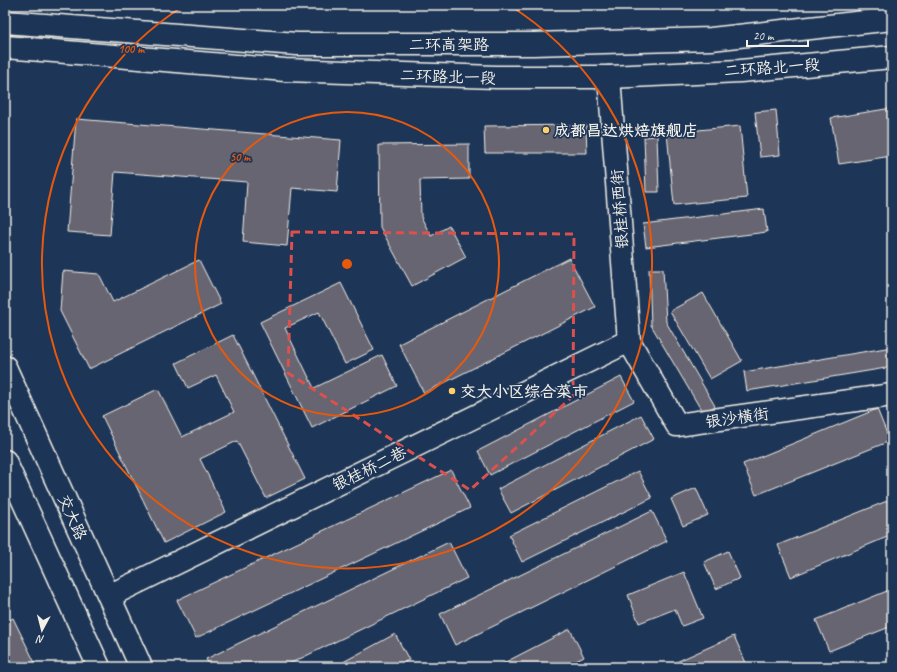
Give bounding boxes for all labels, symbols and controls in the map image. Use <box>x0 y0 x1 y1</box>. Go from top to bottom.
scale bar <box>747 22 808 48</box>
text: 20 m <box>753 28 775 44</box>
street label: 二环高架路 <box>409 35 489 55</box>
text: 100 m <box>118 41 145 57</box>
street label: 二环路北一段 <box>723 55 821 81</box>
street label: 二环路北一段 <box>400 65 496 89</box>
place label: 成都昌达烘焙旗舰店 <box>554 121 698 141</box>
marker: 成都昌达烘焙旗舰店 <box>541 125 551 135</box>
text: 50 m <box>230 149 251 165</box>
street label: 银桂桥西街 <box>607 168 633 250</box>
centre of rings <box>340 257 354 271</box>
place label: 交大小区综合菜市 <box>460 382 588 402</box>
marker: 交大小区综合菜市 <box>447 386 457 396</box>
street label: 银沙横街 <box>704 404 770 432</box>
street label: 银桂桥二巷 <box>329 442 410 495</box>
street label: 交大路 <box>53 491 91 543</box>
north arrow <box>22 610 62 650</box>
text: N <box>34 632 45 647</box>

